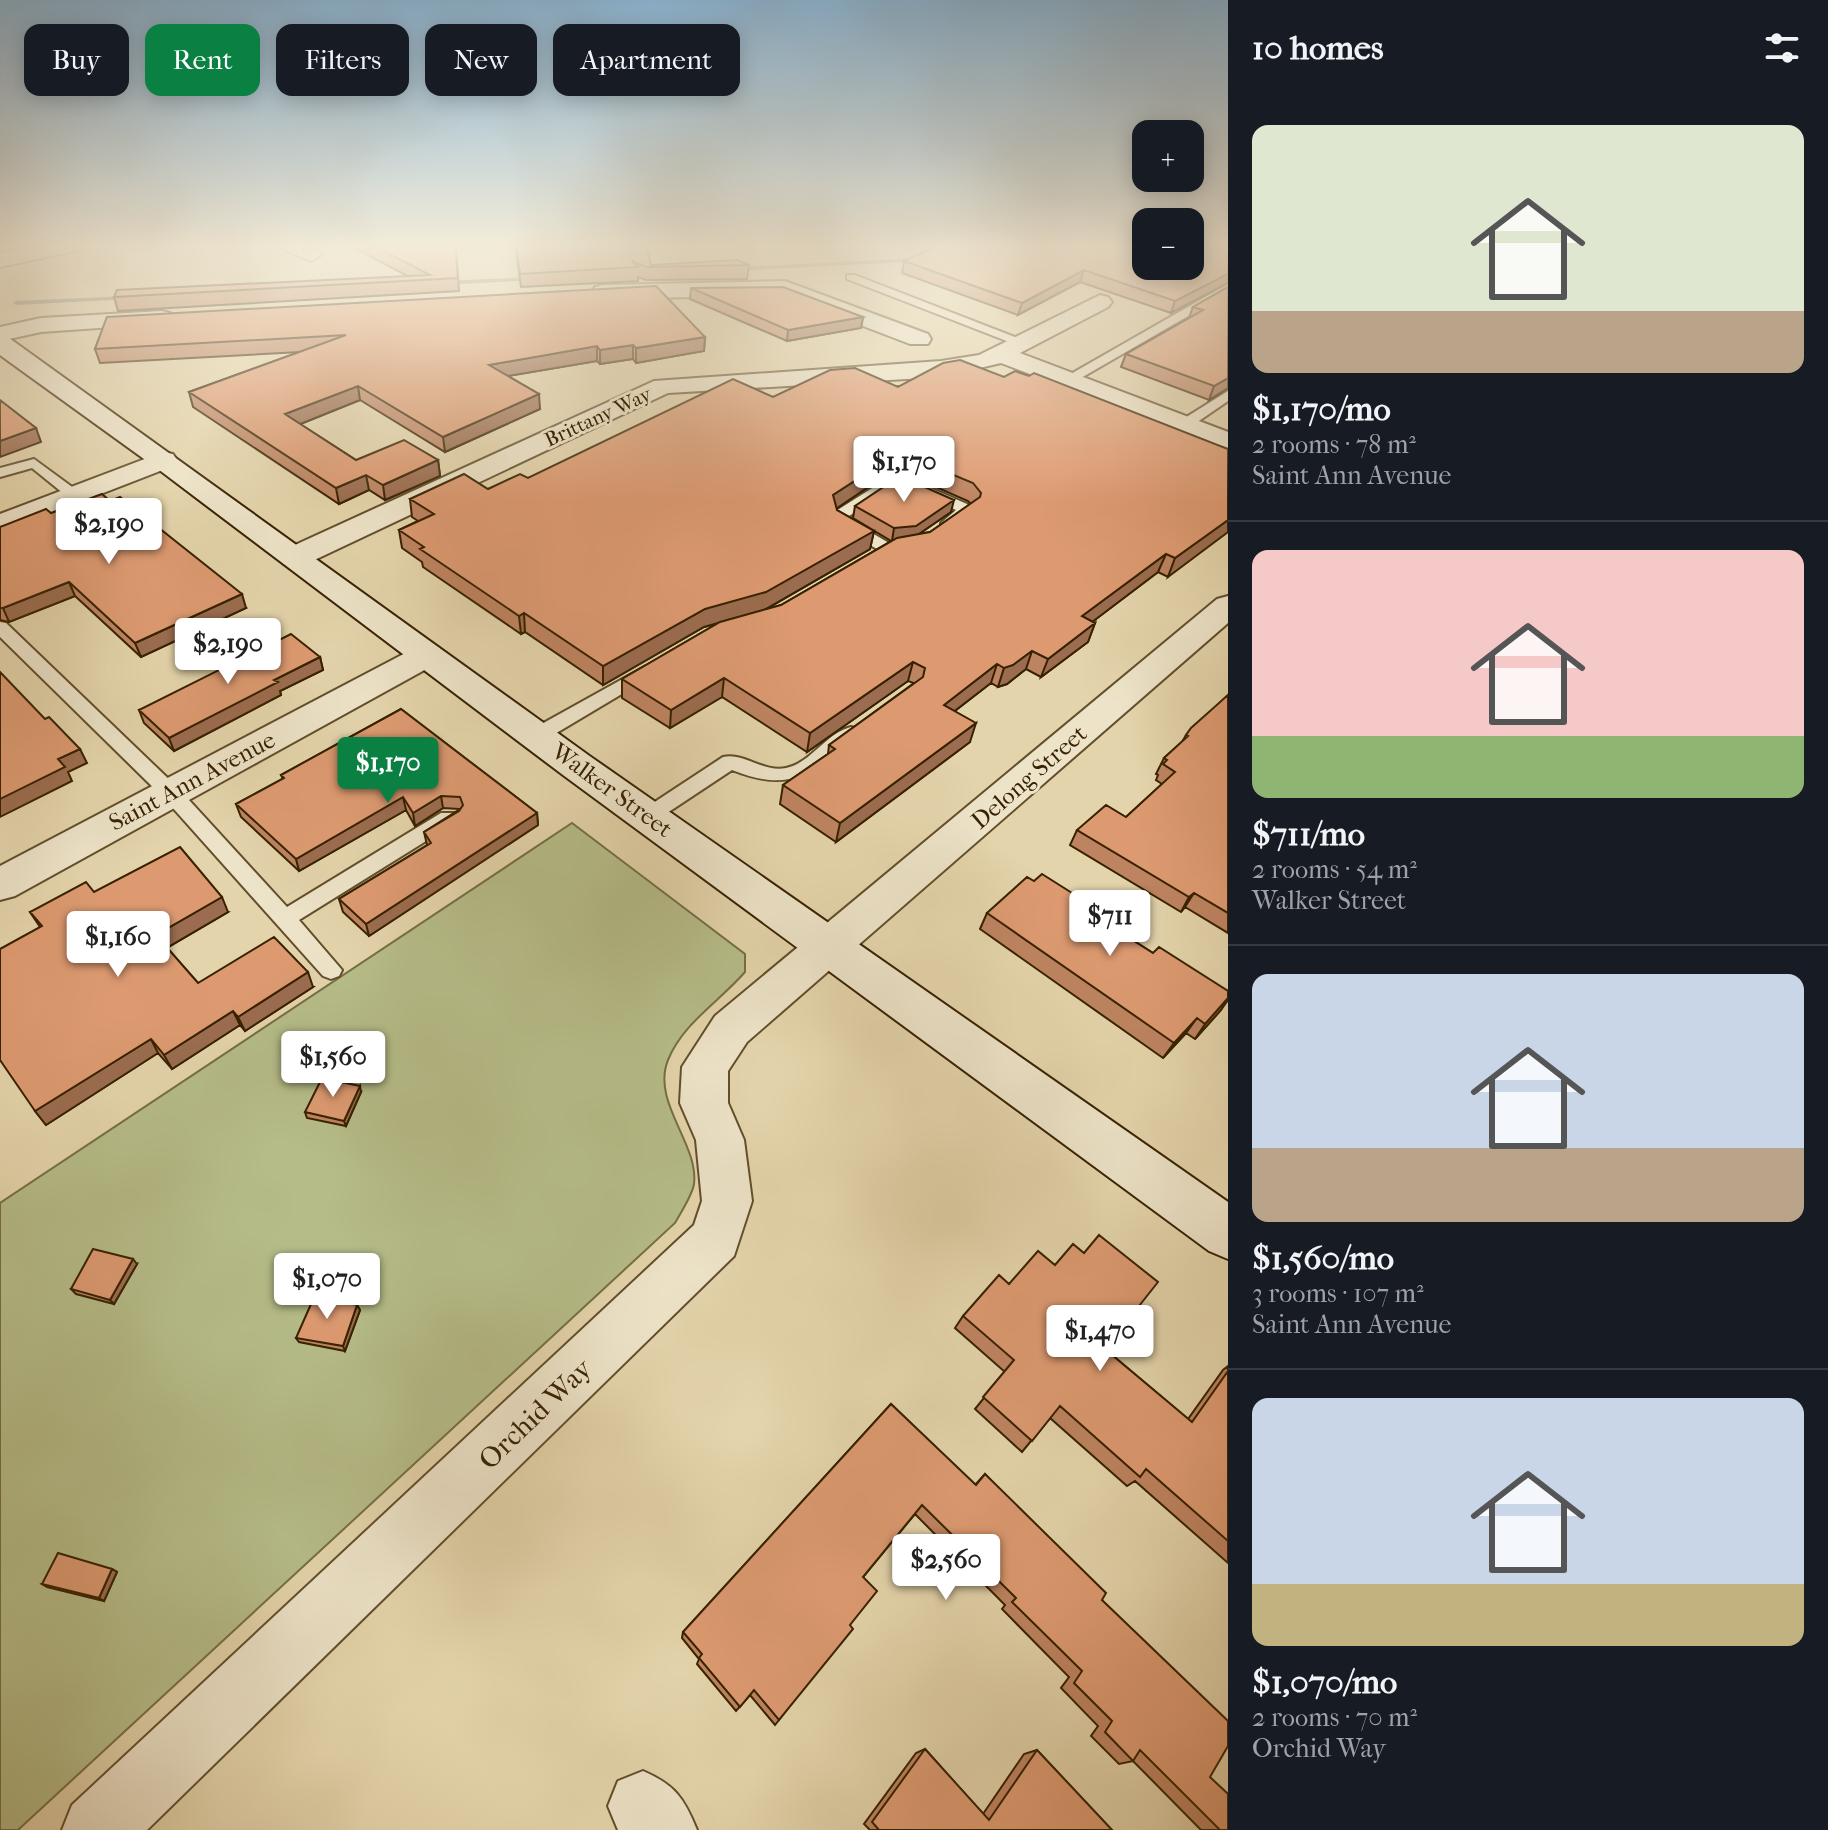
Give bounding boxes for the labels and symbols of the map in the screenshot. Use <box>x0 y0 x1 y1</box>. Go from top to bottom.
street label: Brittany Way <box>541 382 656 452</box>
pin: $1,170 <box>839 436 969 504</box>
pin: $2,190 <box>44 498 174 566</box>
pin: $2,190 <box>163 618 293 686</box>
street label: Delong Street <box>966 719 1093 835</box>
street label: Saint Ann Avenue <box>104 725 280 837</box>
street label: Walker Street <box>545 736 678 843</box>
pin: $1,170 <box>323 737 453 805</box>
pin: $711 <box>1063 890 1157 958</box>
pin: $1,160 <box>53 911 183 979</box>
pin: $1,560 <box>268 1031 398 1099</box>
pin: $1,070 <box>262 1253 392 1321</box>
pin: $1,470 <box>1035 1305 1165 1373</box>
street label: Orchid Way <box>472 1351 599 1476</box>
pin: $2,560 <box>881 1534 1011 1602</box>

